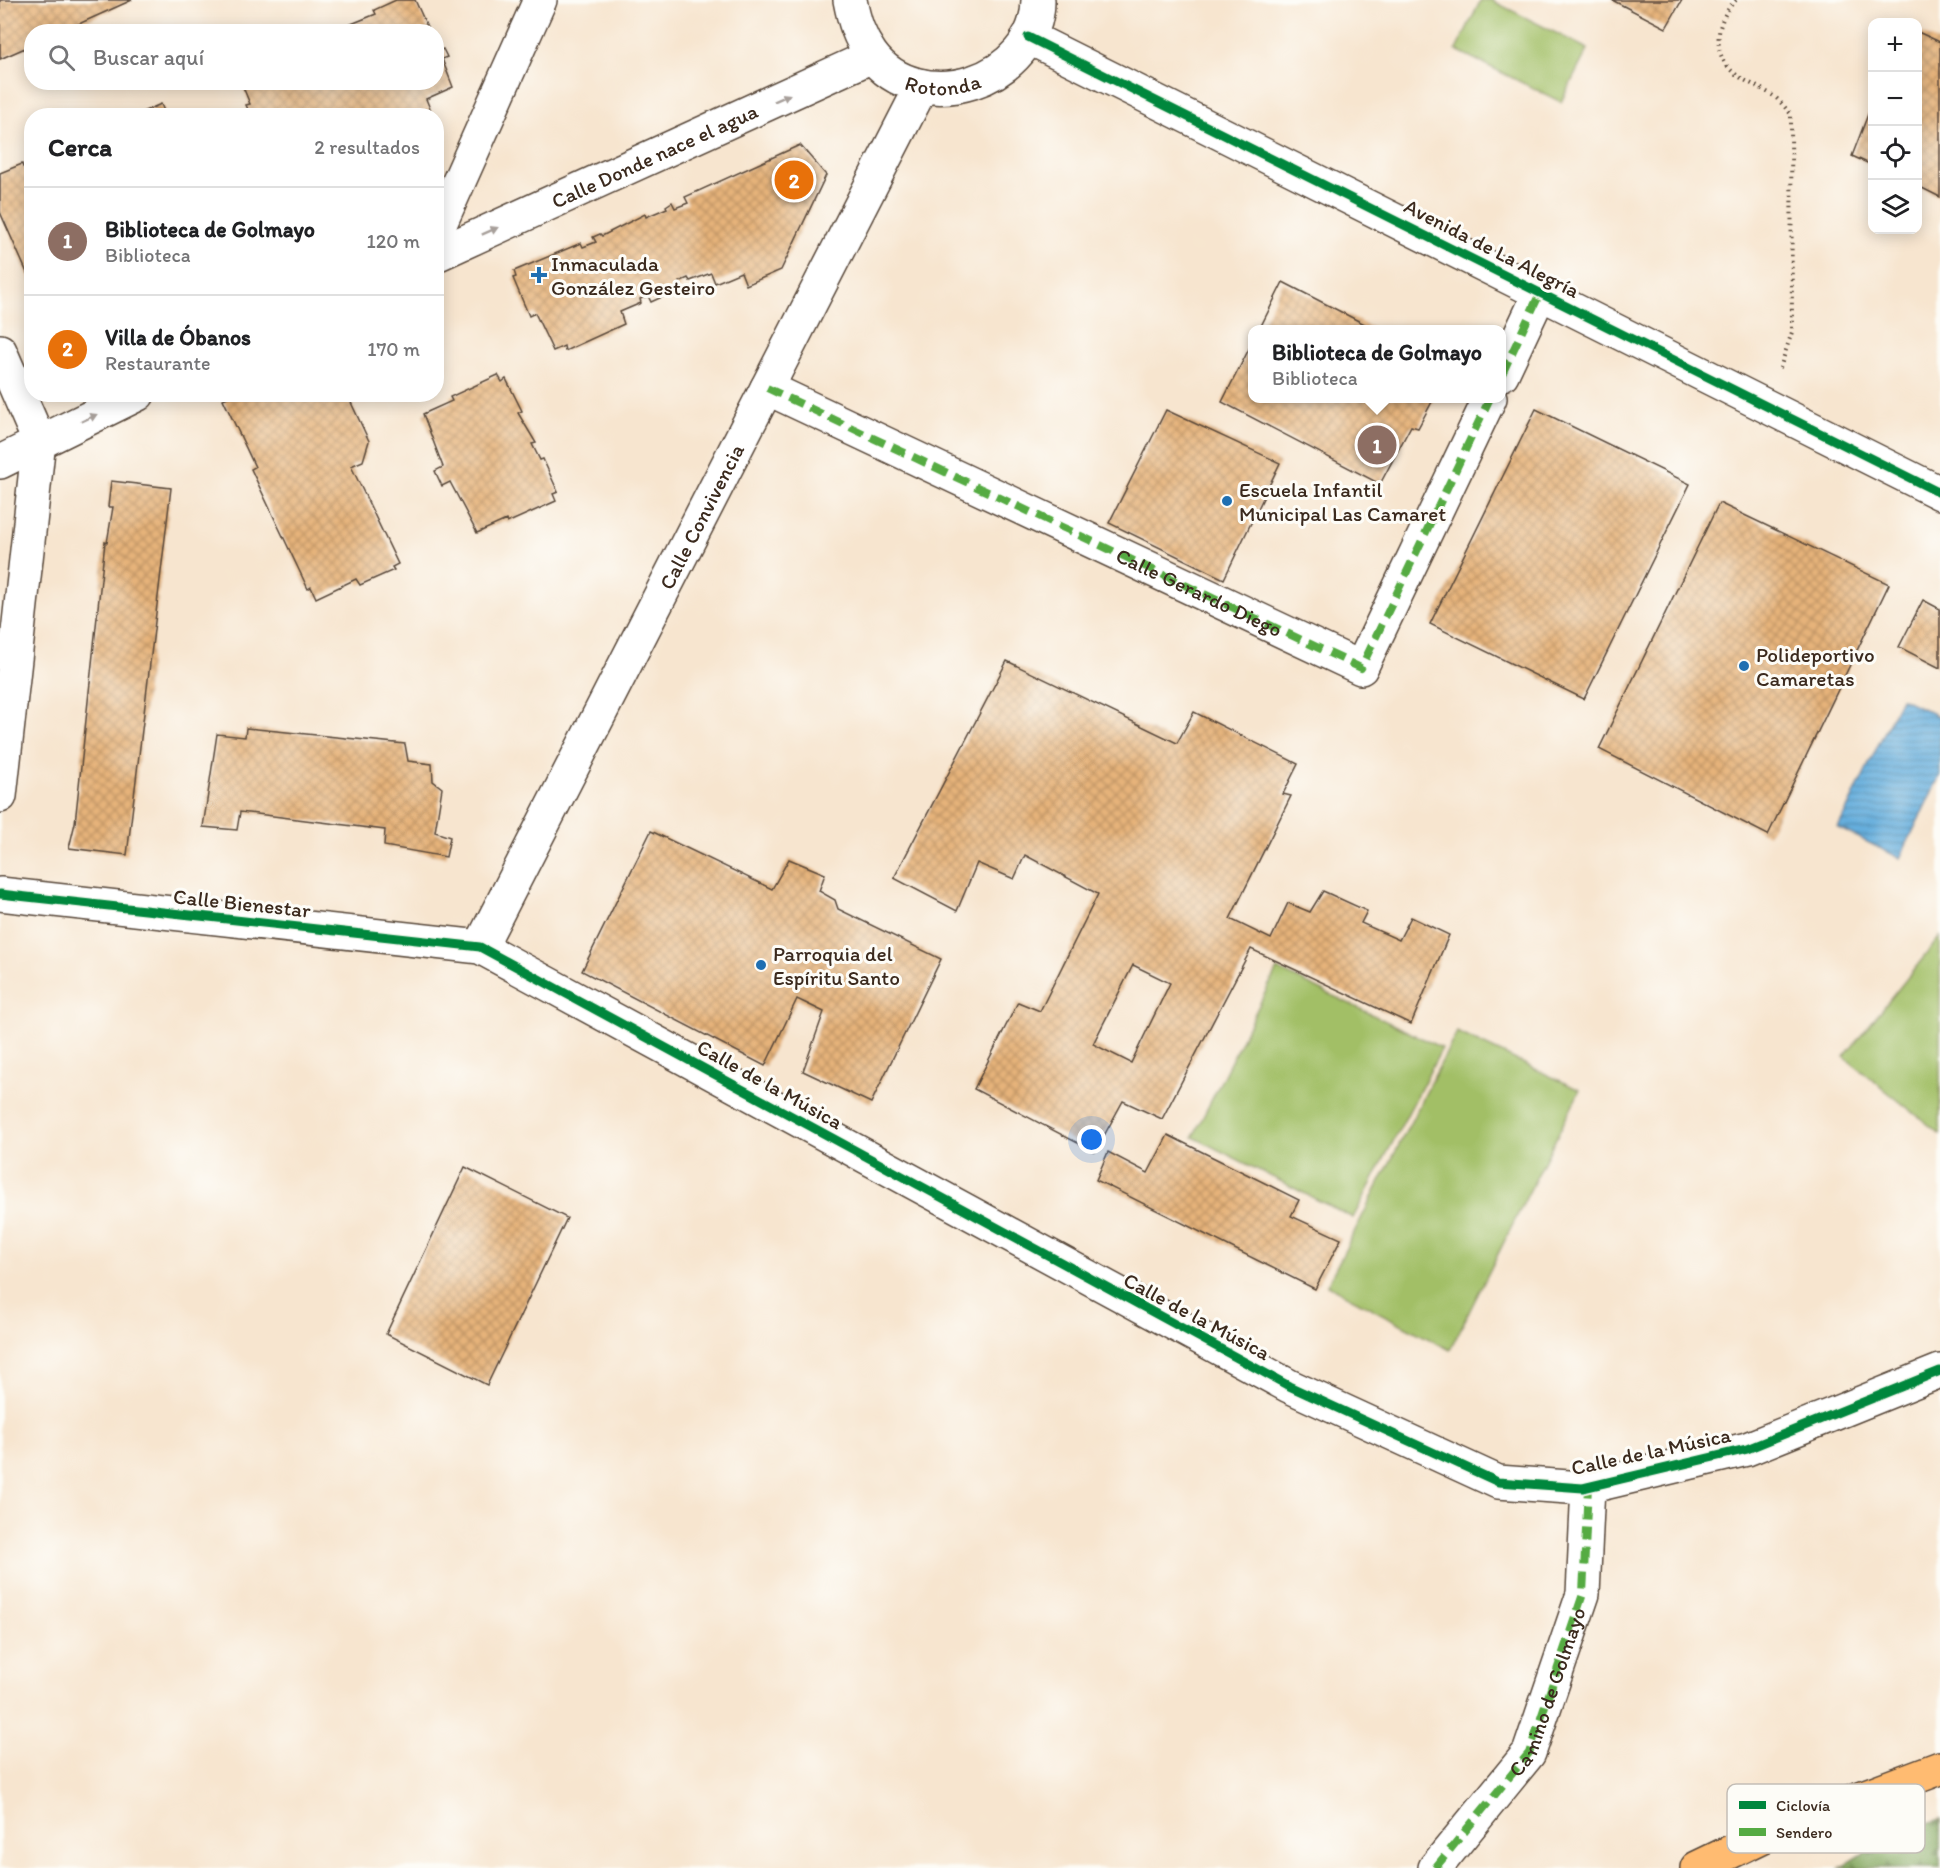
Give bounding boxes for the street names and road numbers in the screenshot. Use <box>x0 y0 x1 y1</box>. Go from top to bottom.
street label: Rotonda <box>902 68 984 100</box>
street label: Calle Donde nace el agua <box>547 97 761 213</box>
street label: Avenida de La Alegría <box>1400 193 1584 303</box>
street label: Calle Convivencia <box>653 439 749 593</box>
street label: Calle Gerardo Diego <box>1112 542 1286 642</box>
street label: Calle Bienestar <box>172 883 313 923</box>
street label: Calle de la Música <box>693 1034 847 1134</box>
street label: Calle de la Música <box>1119 1267 1275 1365</box>
street label: Calle de la Música <box>1569 1422 1733 1480</box>
street label: Camino de Golmayo <box>1503 1604 1590 1781</box>

